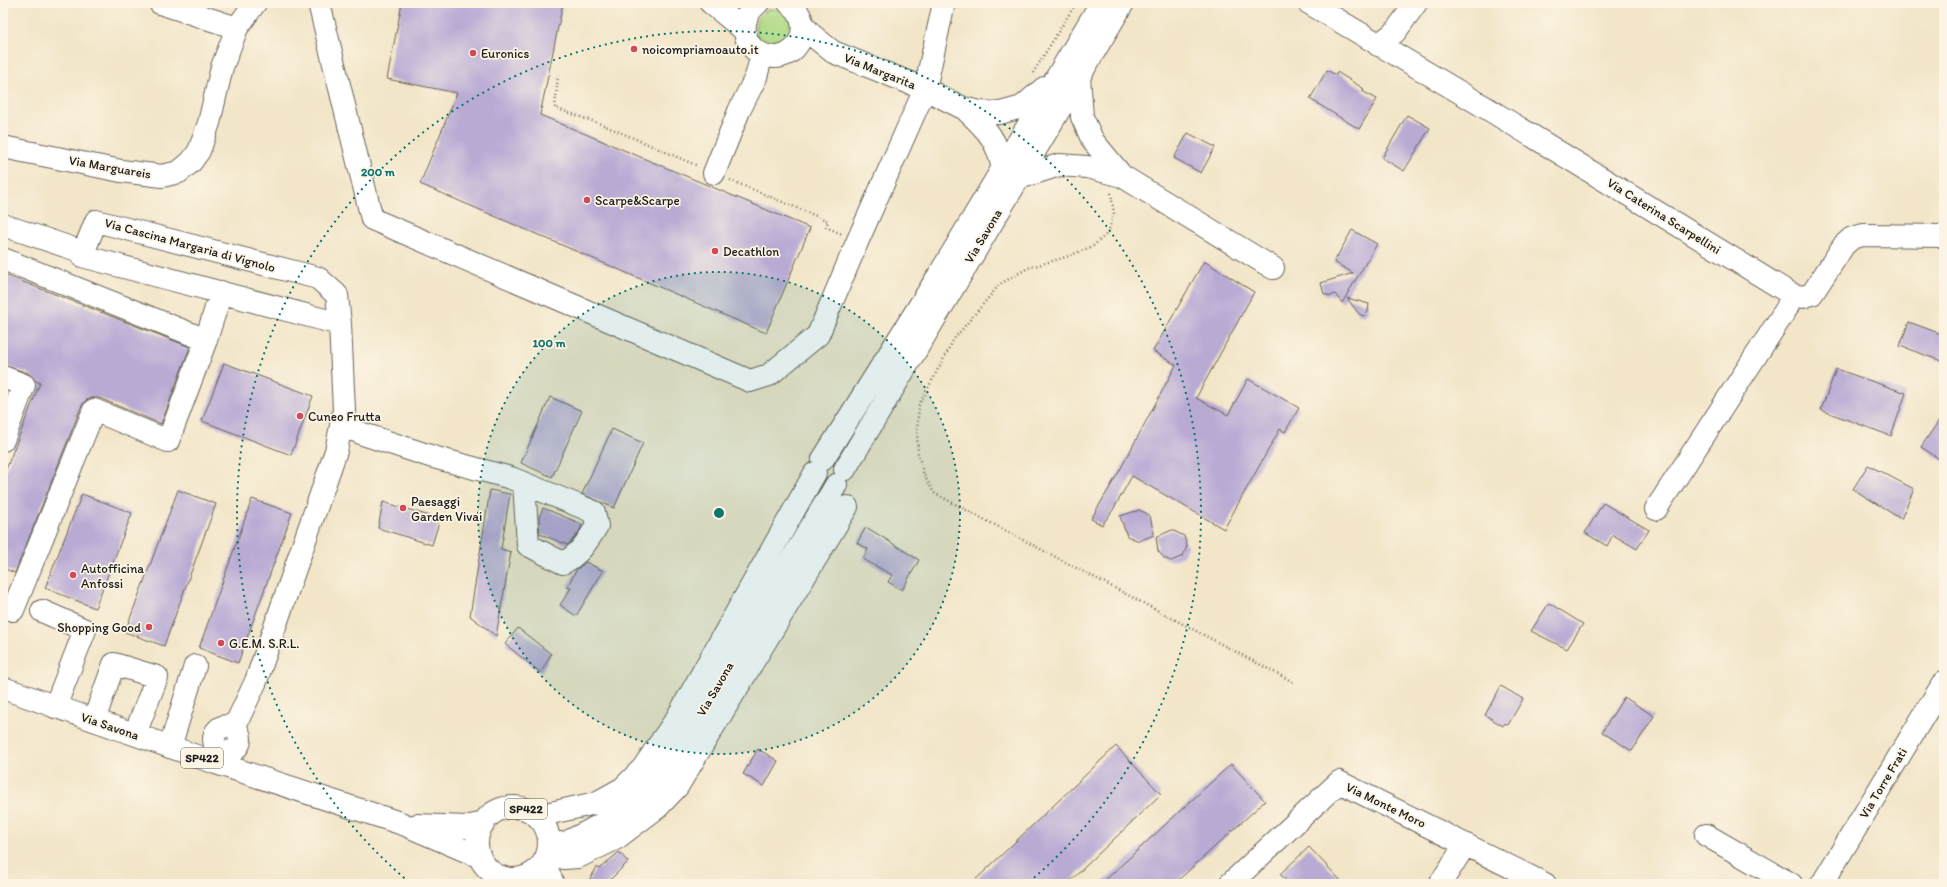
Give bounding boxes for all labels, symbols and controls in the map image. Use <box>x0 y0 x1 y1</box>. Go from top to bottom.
place label: noicompriamoauto.it <box>642 42 759 57</box>
marker: noicompriamoauto.it <box>629 44 639 54</box>
place label: Euronics <box>481 46 529 61</box>
marker: Euronics <box>468 48 478 58</box>
street label: Via Margarita <box>842 50 918 92</box>
street label: Via Marguareis <box>68 152 153 182</box>
text: 200 m <box>361 165 396 179</box>
street label: Via Caterina Scarpellini <box>1604 175 1724 257</box>
place label: Scarpe&Scarpe <box>595 193 680 208</box>
marker: Scarpe&Scarpe <box>582 195 592 205</box>
street label: Via Savona <box>961 206 1005 266</box>
street label: Via Cascina Margaria di Vignolo <box>103 215 277 275</box>
place label: Decathlon <box>723 244 779 259</box>
marker: Decathlon <box>710 246 720 256</box>
text: 100 m <box>532 336 566 350</box>
place label: Cuneo Frutta <box>308 409 382 424</box>
marker: Cuneo Frutta <box>295 411 305 421</box>
place label: Paesaggi Garden Vivai <box>411 494 482 524</box>
marker: Paesaggi Garden Vivai <box>398 503 408 513</box>
centre of rings <box>712 506 726 520</box>
place label: Autofficina Anfossi <box>81 561 144 591</box>
marker: Autofficina Anfossi <box>68 570 78 580</box>
place label: Shopping Good <box>57 620 141 635</box>
marker: Shopping Good <box>144 622 154 632</box>
place label: G.E.M. S.R.L. <box>229 636 299 651</box>
marker: G.E.M. S.R.L. <box>216 638 226 648</box>
street label: Via Savona <box>693 659 737 719</box>
street label: Via Savona <box>79 709 141 743</box>
street label: Via Torre Frati <box>1856 745 1910 821</box>
road number: SP422 <box>181 748 223 768</box>
street label: Via Monte Moro <box>1344 779 1429 831</box>
road number: SP422 <box>505 799 547 819</box>

